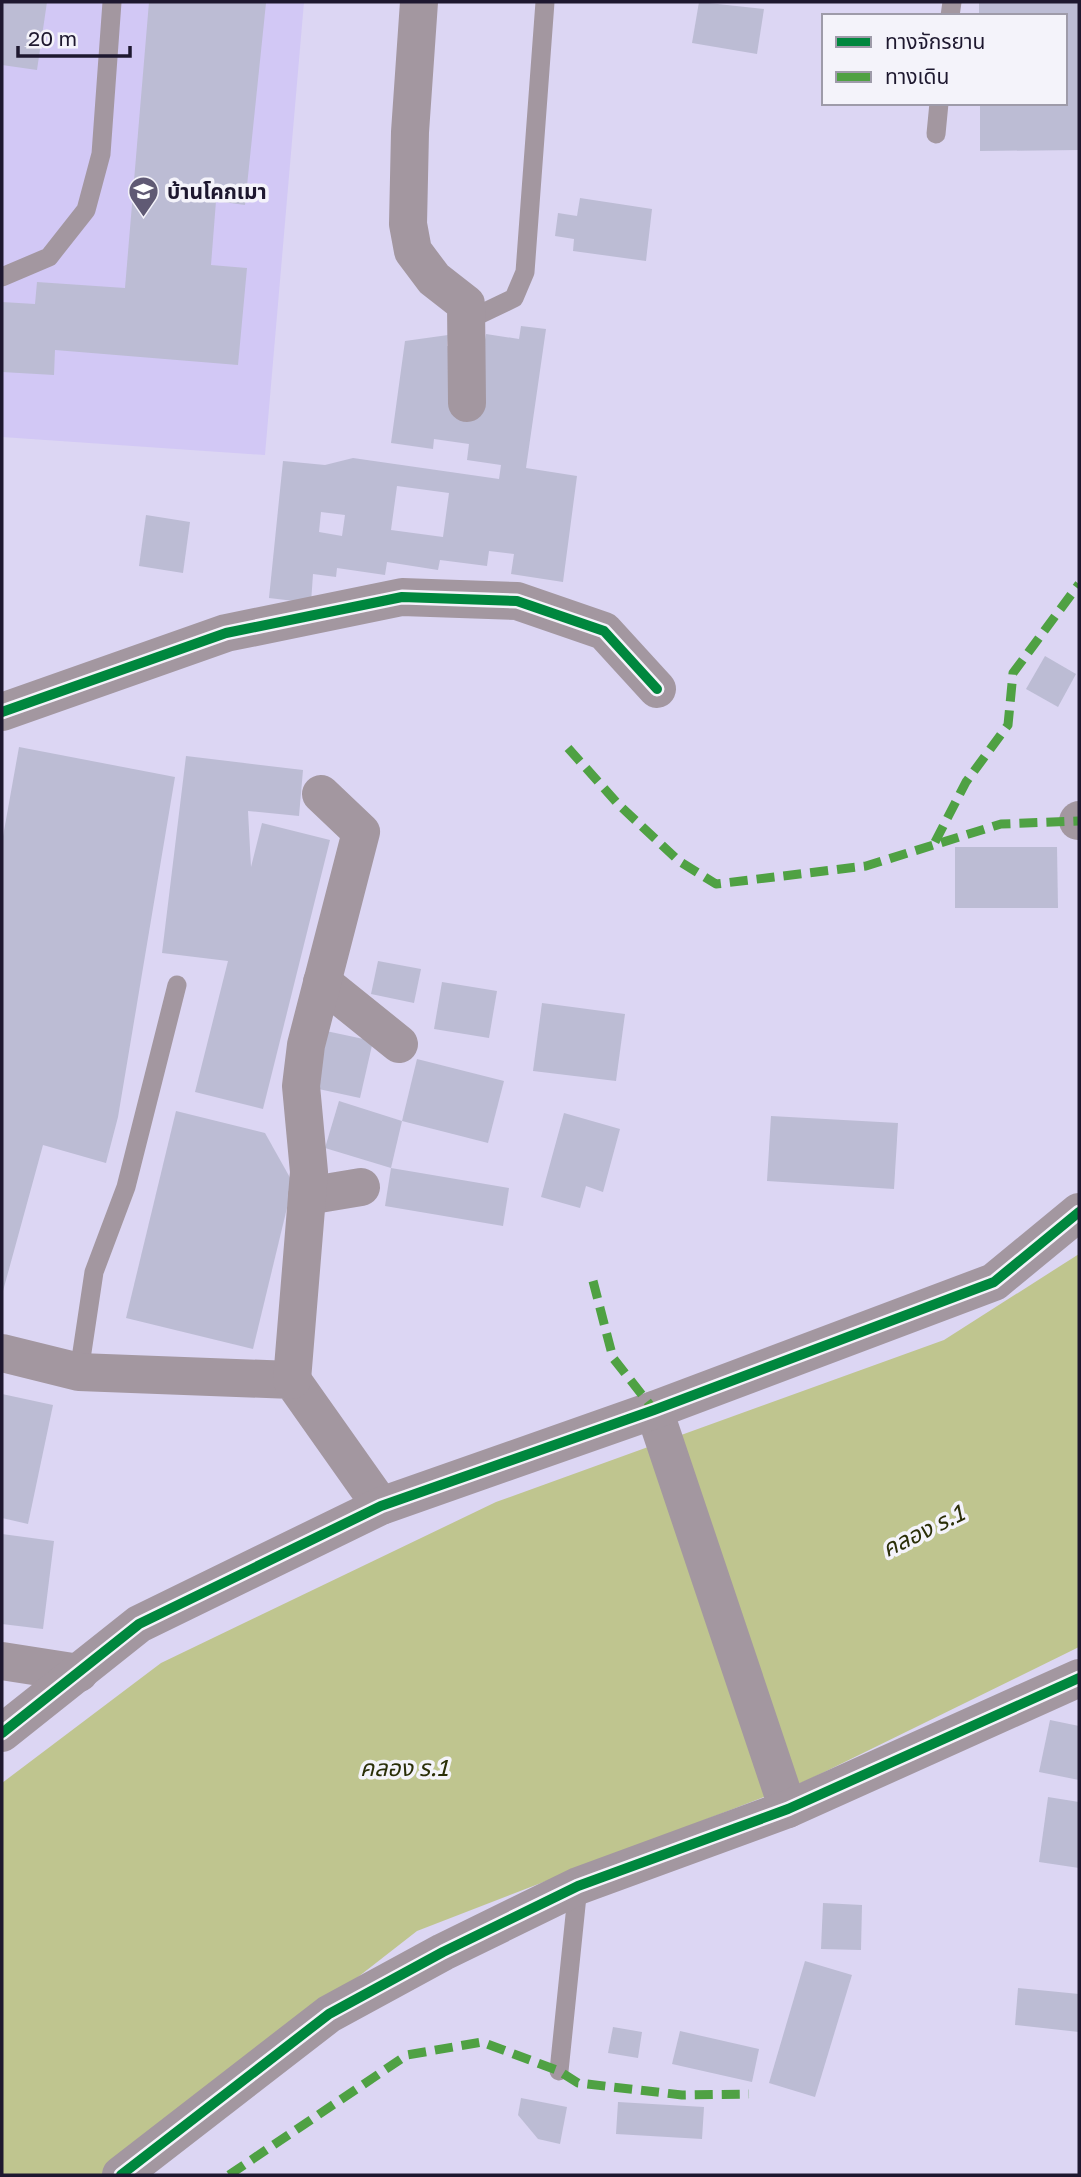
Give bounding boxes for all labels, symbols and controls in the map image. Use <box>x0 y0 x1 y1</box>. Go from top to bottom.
scale bar <box>18 14 130 58</box>
legend <box>822 14 1067 105</box>
text: 20 m <box>28 25 77 51</box>
text: ทางจักรยาน <box>885 28 986 54</box>
text: ทางเดิน <box>885 63 949 89</box>
school or university icon: บ้านโคกเมา <box>127 175 161 219</box>
place label: บ้านโคกเมา <box>167 178 267 204</box>
water label: คลอง ร.1 <box>877 1498 969 1562</box>
water label: คลอง ร.1 <box>360 1753 449 1781</box>

